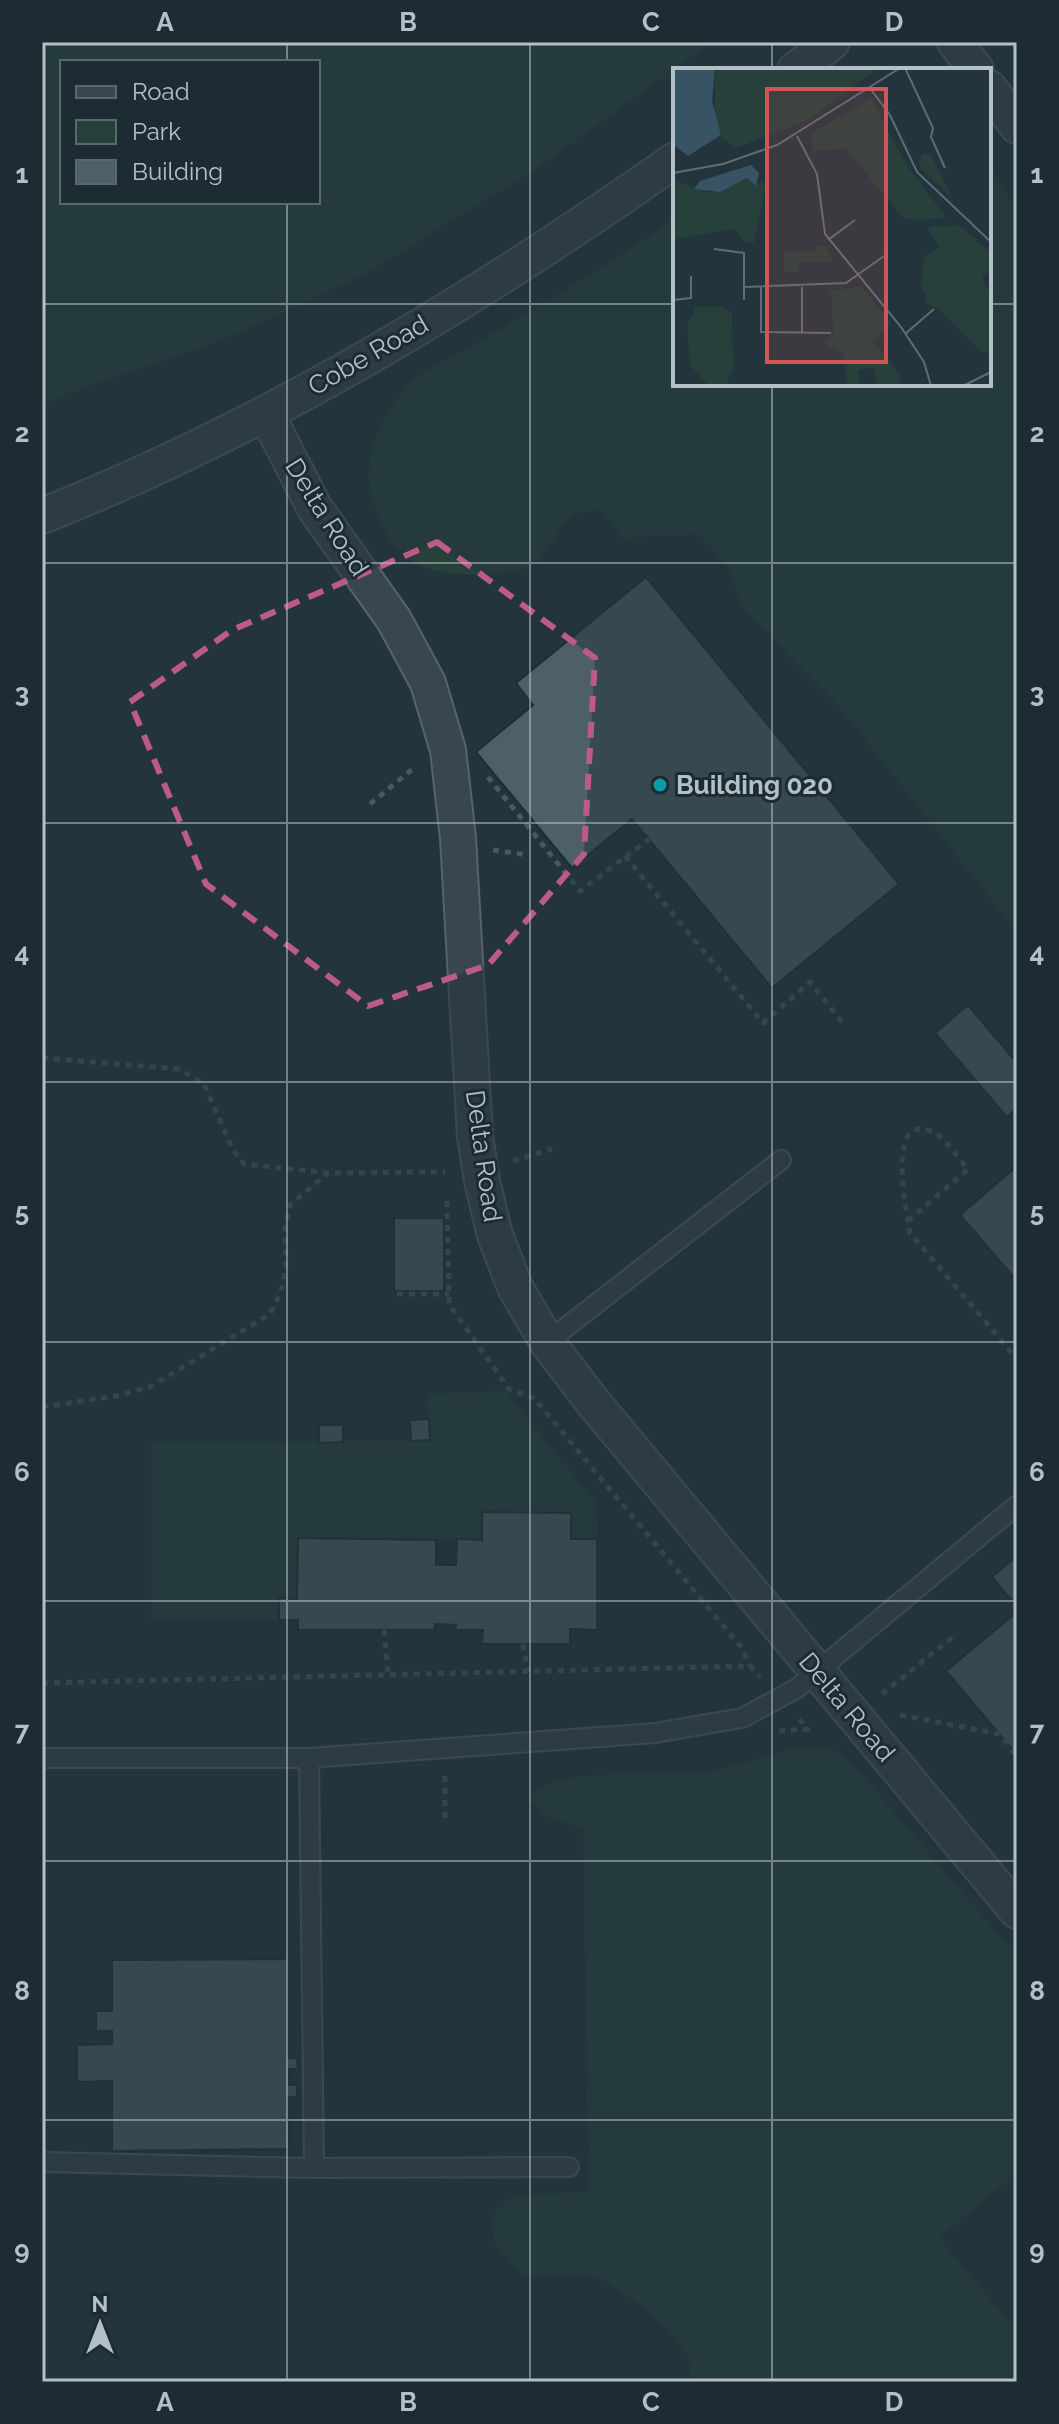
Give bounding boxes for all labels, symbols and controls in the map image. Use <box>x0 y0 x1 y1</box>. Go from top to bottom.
text: A <box>156 7 174 37</box>
text: B <box>399 7 417 37</box>
text: C <box>642 7 660 37</box>
text: D <box>885 7 903 37</box>
legend <box>60 60 320 204</box>
inset map <box>673 68 991 386</box>
text: Road <box>132 77 190 106</box>
text: Park <box>132 117 181 146</box>
text: Building <box>132 157 223 186</box>
text: 1 <box>16 159 29 189</box>
text: 1 <box>1031 159 1044 189</box>
street label: Cobe Road <box>303 309 433 401</box>
text: 2 <box>15 418 29 448</box>
text: 2 <box>1030 418 1044 448</box>
street label: Delta Road <box>279 453 375 581</box>
text: 3 <box>15 678 29 708</box>
text: 3 <box>1030 678 1044 708</box>
place label: Building 020 <box>676 770 833 800</box>
marker: Building 020 <box>651 776 669 794</box>
text: 4 <box>15 938 29 968</box>
text: 4 <box>1030 938 1044 968</box>
street label: Delta Road <box>460 1088 508 1224</box>
text: 5 <box>15 1197 29 1227</box>
text: 5 <box>1030 1197 1044 1227</box>
text: 6 <box>14 1457 30 1487</box>
text: 6 <box>1029 1457 1045 1487</box>
street label: Delta Road <box>793 1646 901 1768</box>
text: 7 <box>15 1716 30 1746</box>
text: 7 <box>1030 1716 1045 1746</box>
text: 8 <box>14 1976 30 2006</box>
text: 8 <box>1029 1976 1045 2006</box>
text: 9 <box>14 2235 30 2265</box>
text: 9 <box>1029 2235 1045 2265</box>
north arrow <box>60 2284 140 2364</box>
text: N <box>92 2291 108 2317</box>
text: A <box>156 2387 174 2417</box>
text: B <box>399 2387 417 2417</box>
text: C <box>642 2387 660 2417</box>
text: D <box>885 2387 903 2417</box>

